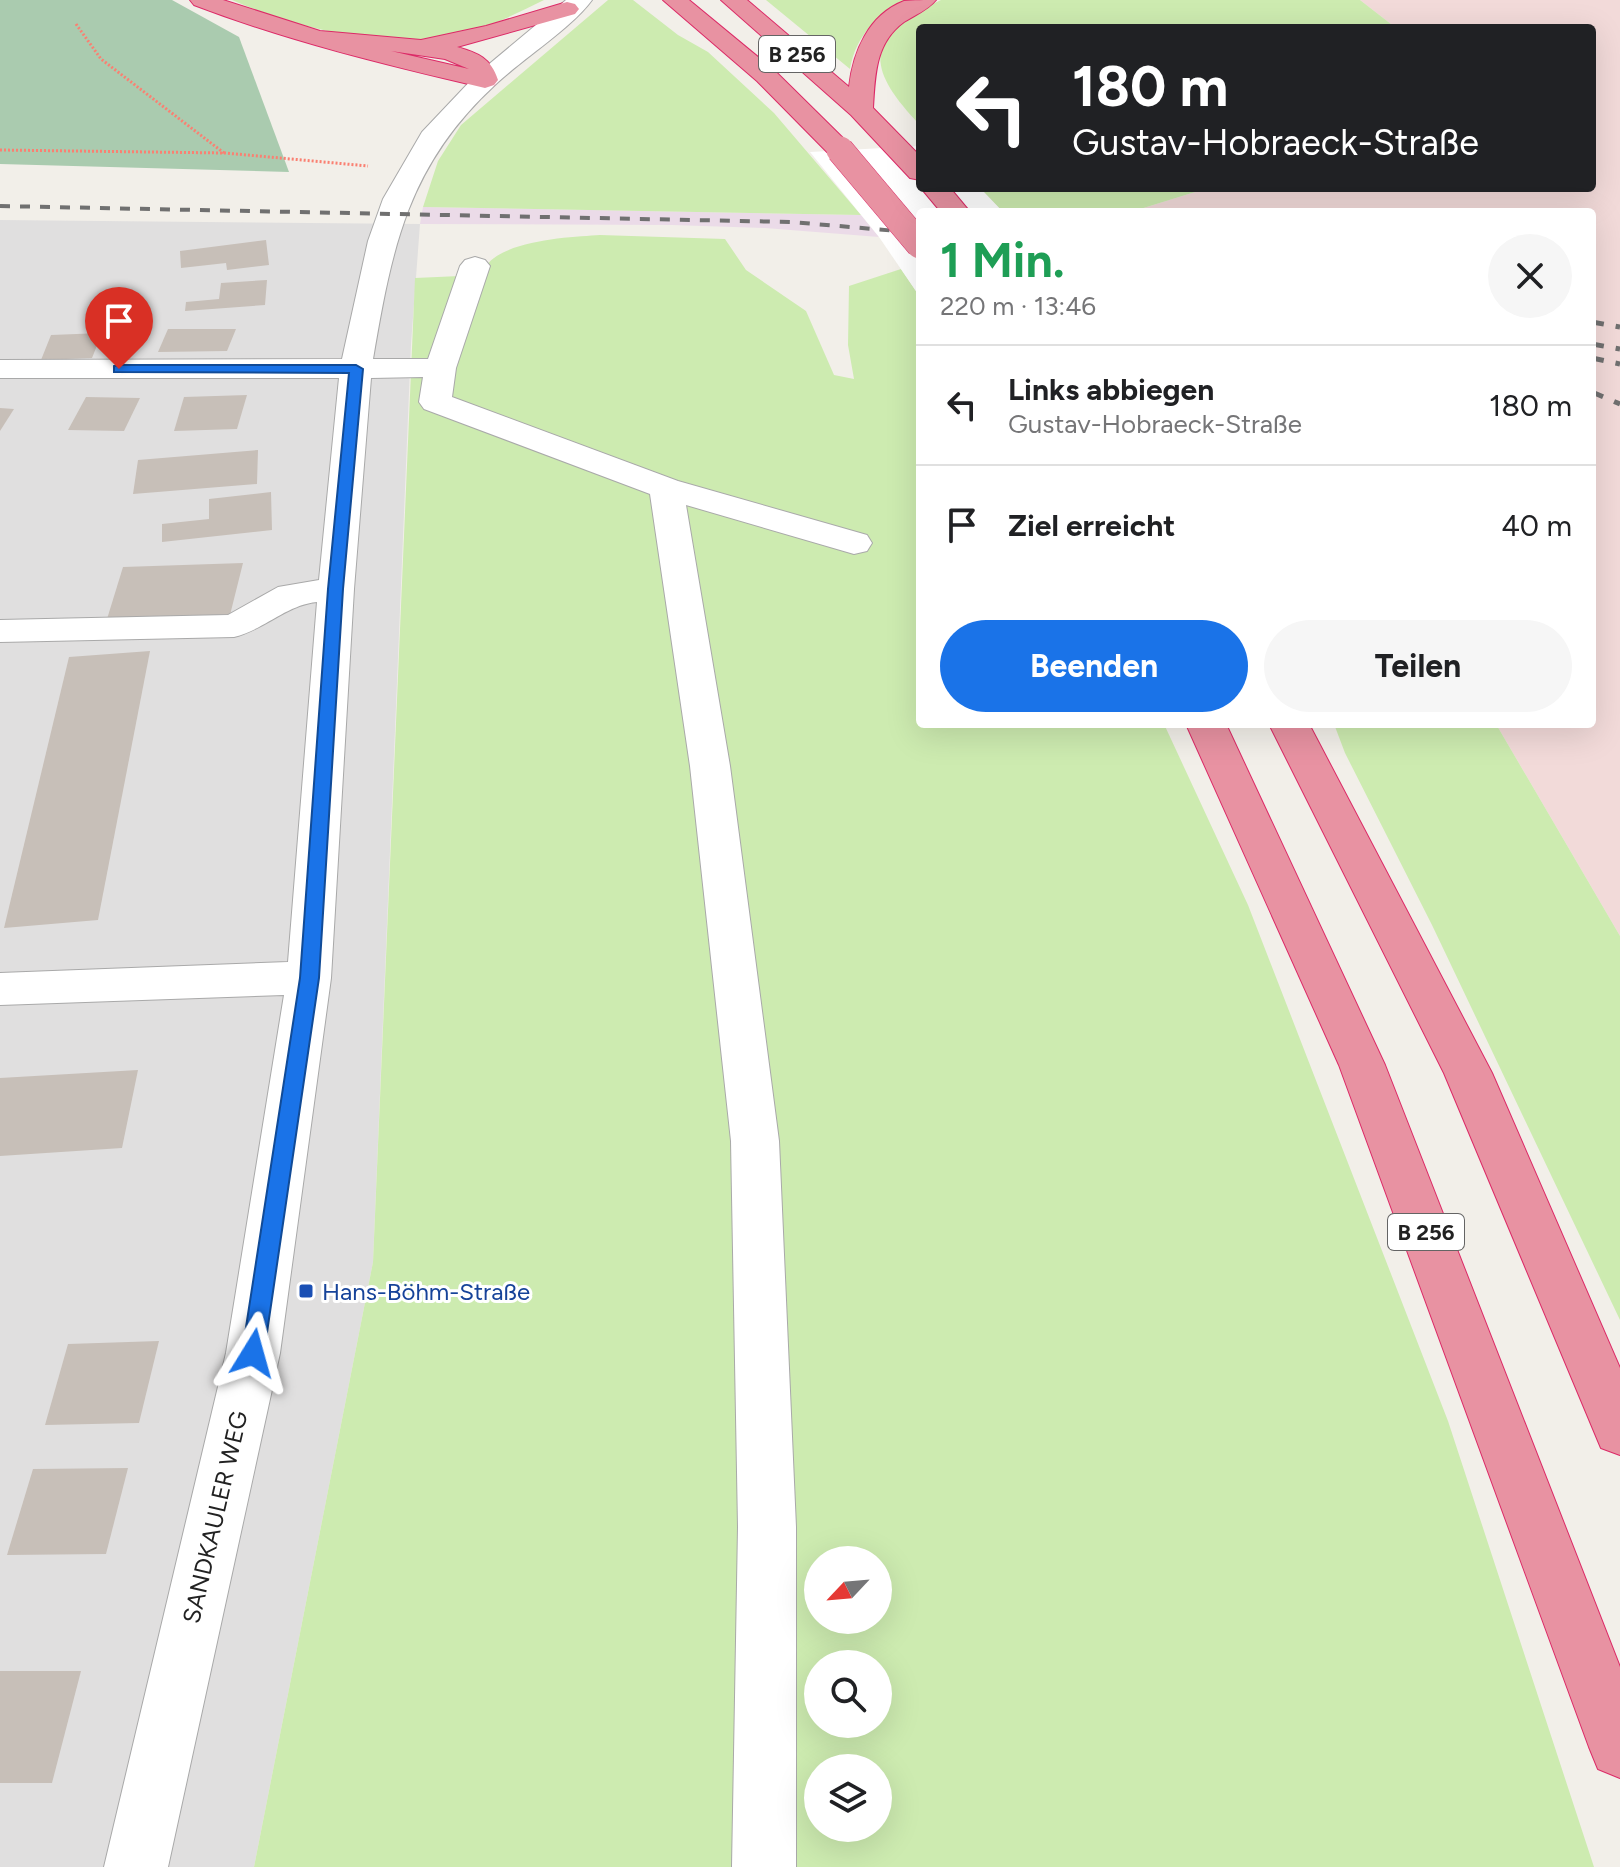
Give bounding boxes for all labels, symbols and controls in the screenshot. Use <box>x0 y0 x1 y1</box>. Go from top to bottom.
road number: B 256 <box>759 36 835 72</box>
text: 180 m <box>1072 53 1228 120</box>
icon: left <box>940 56 1044 160</box>
text: Gustav-Hobraeck-Straße <box>1072 121 1479 164</box>
text: 1 Min. <box>940 231 1065 289</box>
button: close <box>1488 234 1572 318</box>
pin <box>85 287 153 369</box>
text: 220 m · 13:46 <box>940 290 1096 322</box>
icon: arrive <box>97 299 141 343</box>
text: Links abbiegen <box>1008 371 1214 408</box>
icon: left <box>940 383 984 427</box>
text: 180 m <box>1489 387 1572 424</box>
text: Gustav-Hobraeck-Straße <box>1008 408 1302 440</box>
icon: arrive <box>940 503 984 547</box>
text: Ziel erreicht <box>1008 507 1175 544</box>
text: 40 m <box>1501 507 1572 544</box>
button: Beenden <box>940 620 1248 712</box>
button: Teilen <box>1264 620 1572 712</box>
road number: B 256 <box>1388 1214 1464 1250</box>
place label: Hans-Böhm-Straße <box>322 1277 530 1306</box>
marker: Hans-Böhm-Straße <box>297 1282 315 1300</box>
position arrow <box>211 1311 295 1395</box>
street label: SANDKAULER WEG <box>176 1408 254 1626</box>
north arrow <box>804 1546 892 1634</box>
map controls <box>804 1546 892 1842</box>
button: search <box>804 1650 892 1738</box>
button: layers <box>804 1754 892 1842</box>

